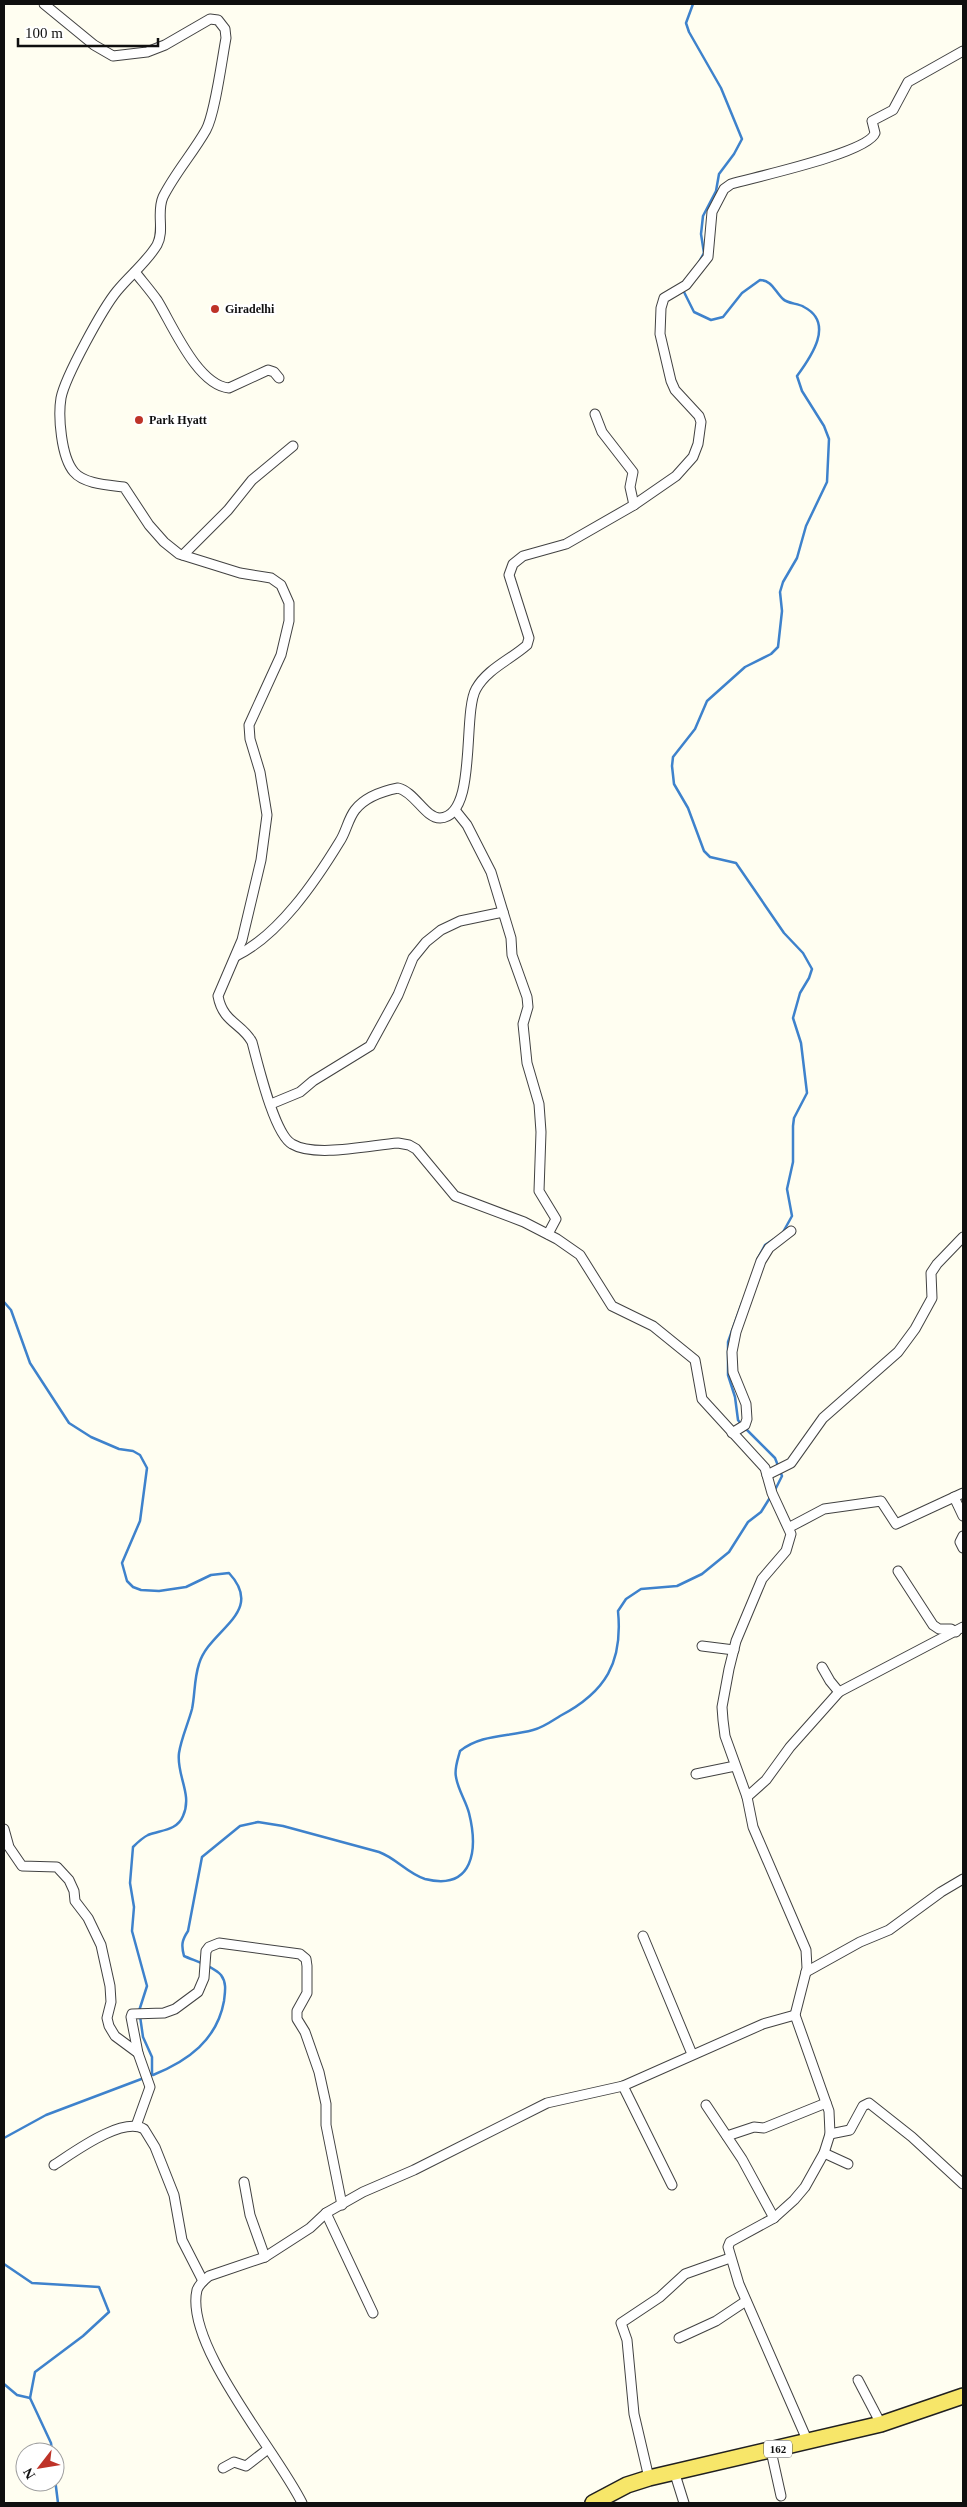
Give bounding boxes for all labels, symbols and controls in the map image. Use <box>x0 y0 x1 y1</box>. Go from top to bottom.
scale bar <box>18 15 158 47</box>
text: 100 m <box>25 25 63 41</box>
place label: Giradelhi <box>225 302 275 316</box>
marker: Giradelhi <box>209 303 221 315</box>
place label: Park Hyatt <box>149 413 207 427</box>
marker: Park Hyatt <box>133 414 145 426</box>
road number: 162 <box>764 2440 792 2458</box>
north arrow <box>15 2442 65 2492</box>
text: N <box>20 2465 38 2482</box>

